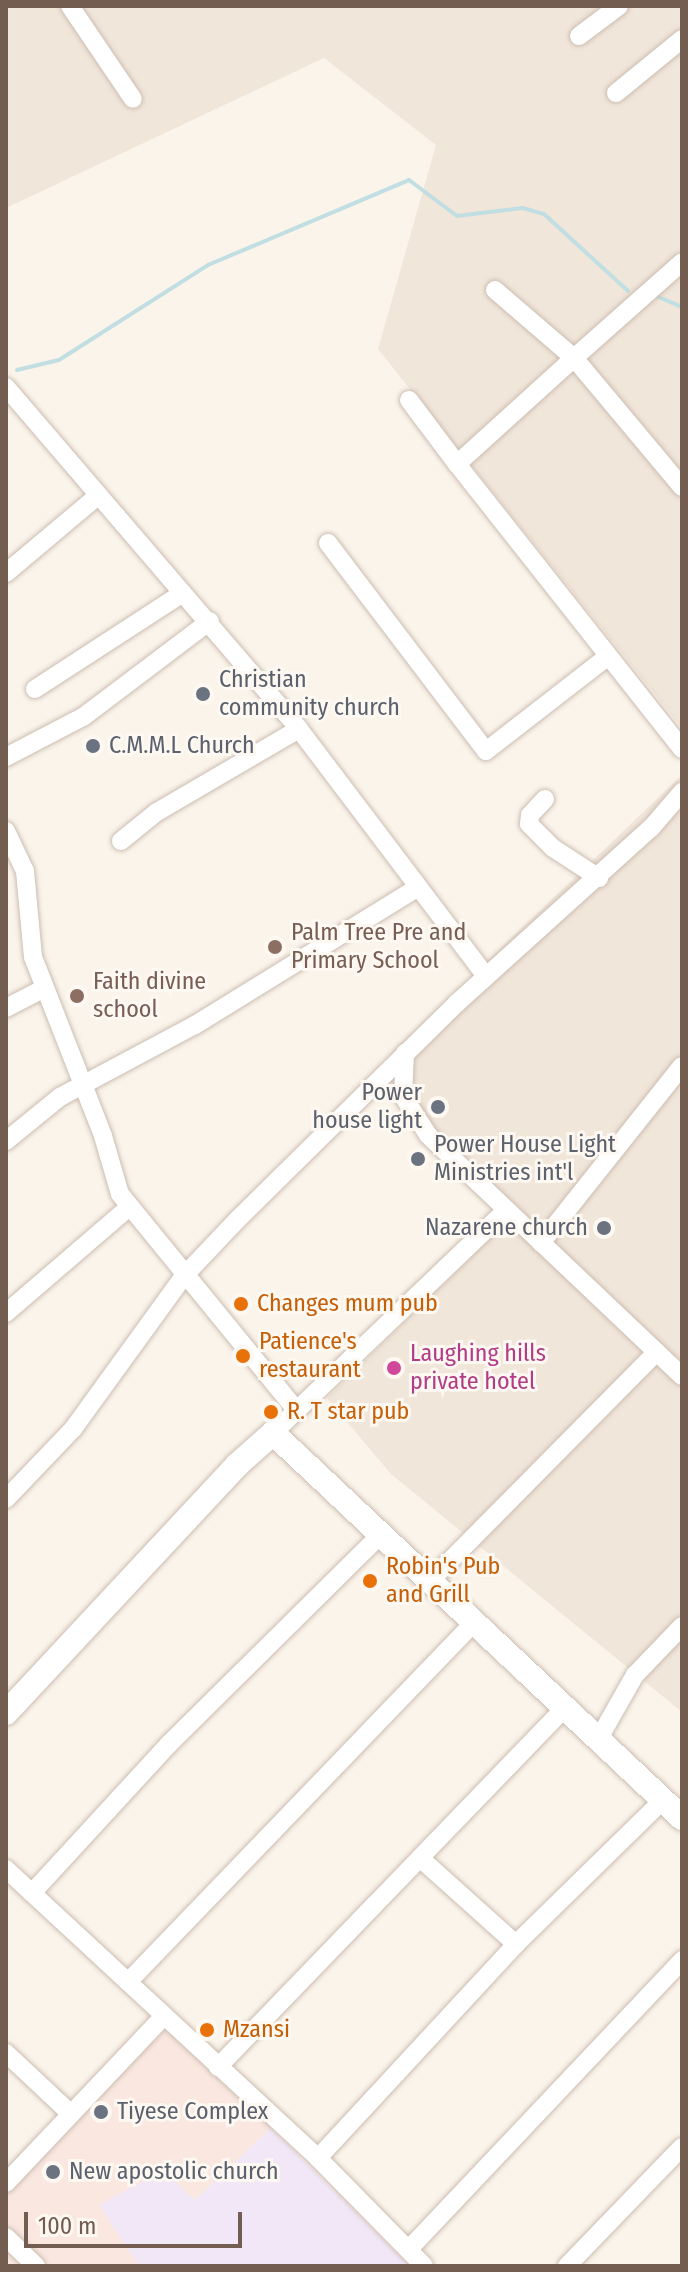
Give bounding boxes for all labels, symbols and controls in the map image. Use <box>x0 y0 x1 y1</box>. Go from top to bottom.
place label: Christian community church <box>219 666 400 722</box>
marker: Christian community church <box>194 685 212 703</box>
place label: C.M.M.L Church <box>109 732 255 760</box>
marker: C.M.M.L Church <box>84 737 102 755</box>
place label: Palm Tree Pre and Primary School <box>291 919 466 975</box>
marker: Palm Tree Pre and Primary School <box>266 938 284 956</box>
place label: Faith divine school <box>93 968 206 1024</box>
marker: Faith divine school <box>68 987 86 1005</box>
place label: Power house light <box>312 1079 422 1135</box>
marker: Power house light <box>429 1098 447 1116</box>
place label: Power House Light Ministries int'l <box>434 1131 616 1187</box>
marker: Power House Light Ministries int'l <box>409 1150 427 1168</box>
place label: Nazarene church <box>425 1214 588 1242</box>
marker: Nazarene church <box>595 1219 613 1237</box>
place label: Changes mum pub <box>257 1290 438 1318</box>
marker: Changes mum pub <box>232 1295 250 1313</box>
place label: Patience's restaurant <box>259 1328 361 1384</box>
place label: Laughing hills private hotel <box>410 1340 546 1396</box>
marker: Patience's restaurant <box>234 1347 252 1365</box>
marker: Laughing hills private hotel <box>385 1359 403 1377</box>
place label: R. T star pub <box>287 1398 409 1426</box>
marker: R. T star pub <box>262 1403 280 1421</box>
place label: Robin's Pub and Grill <box>386 1553 500 1609</box>
marker: Robin's Pub and Grill <box>361 1572 379 1590</box>
place label: Mzansi <box>223 2016 290 2044</box>
marker: Mzansi <box>198 2021 216 2039</box>
place label: Tiyese Complex <box>117 2098 268 2126</box>
marker: Tiyese Complex <box>92 2103 110 2121</box>
place label: New apostolic church <box>69 2158 279 2186</box>
marker: New apostolic church <box>44 2163 62 2181</box>
scale bar <box>28 2196 246 2246</box>
text: 100 m <box>38 2212 96 2240</box>

